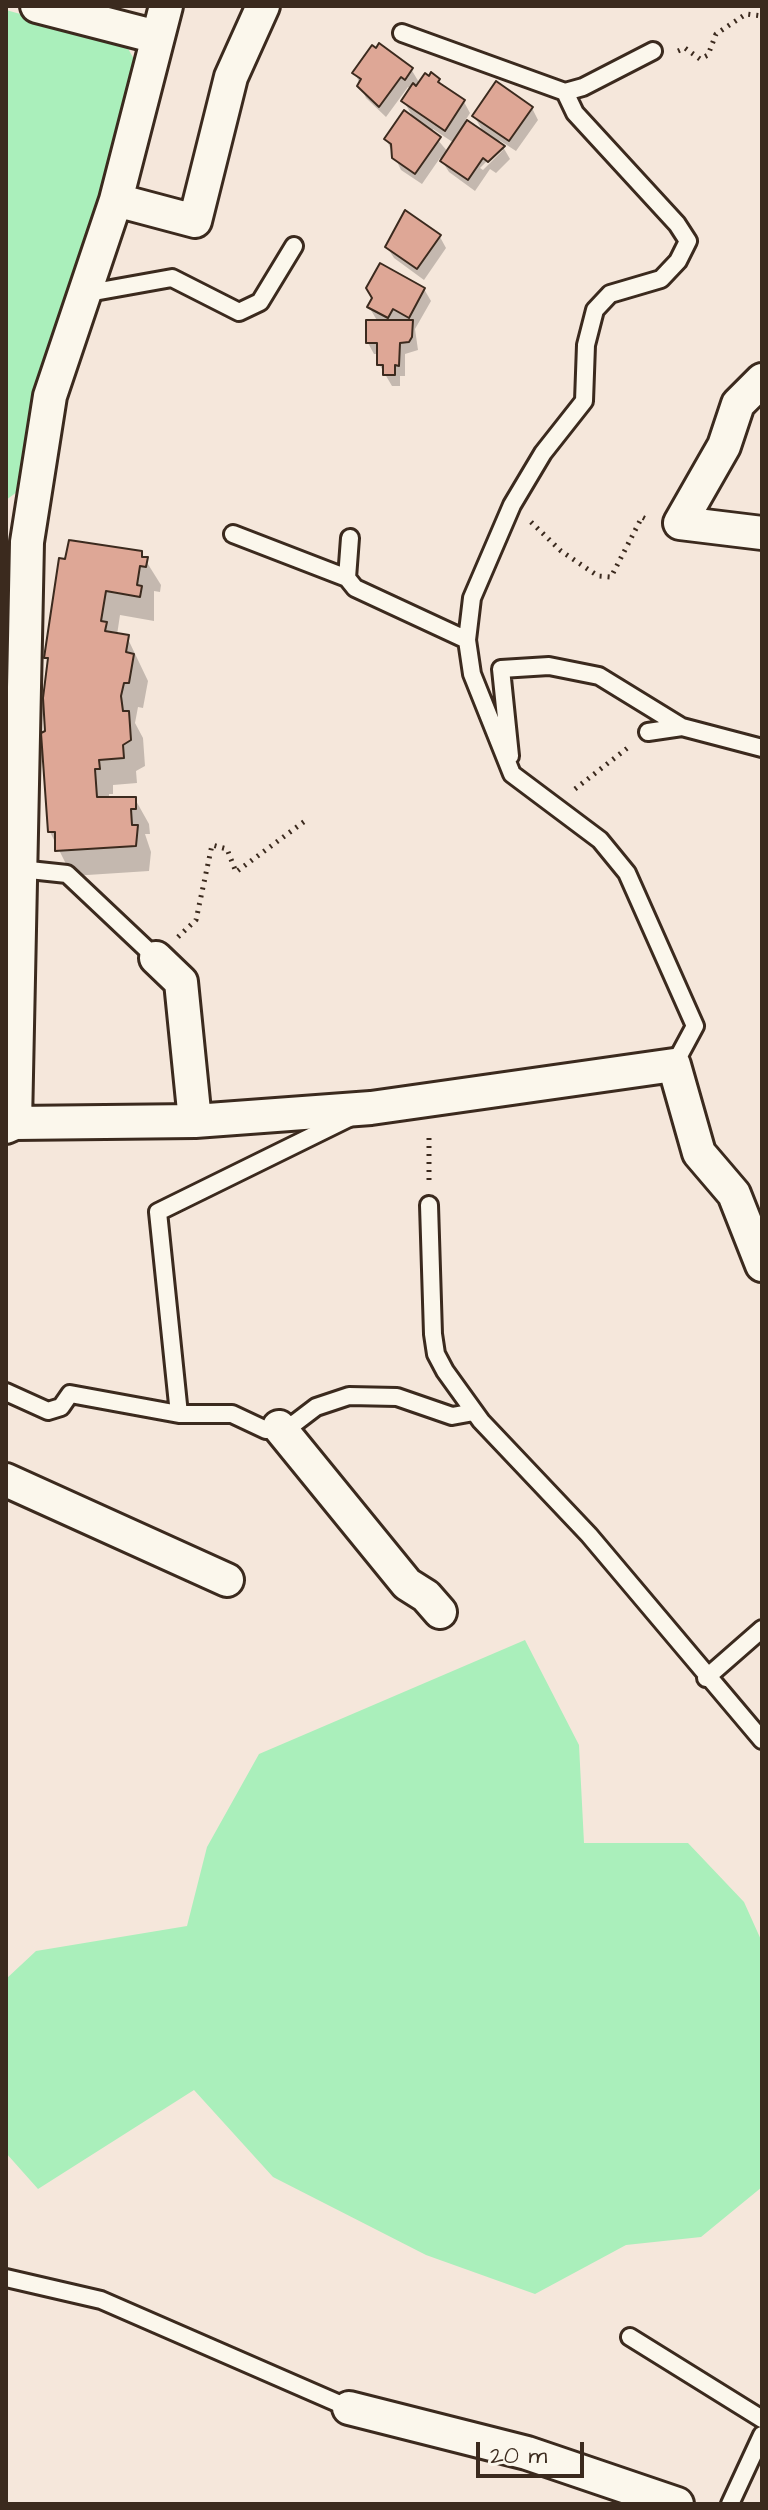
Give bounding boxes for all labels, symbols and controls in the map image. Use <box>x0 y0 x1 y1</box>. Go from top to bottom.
scale bar <box>480 2426 588 2476</box>
text: 20 m <box>490 2439 547 2473</box>

